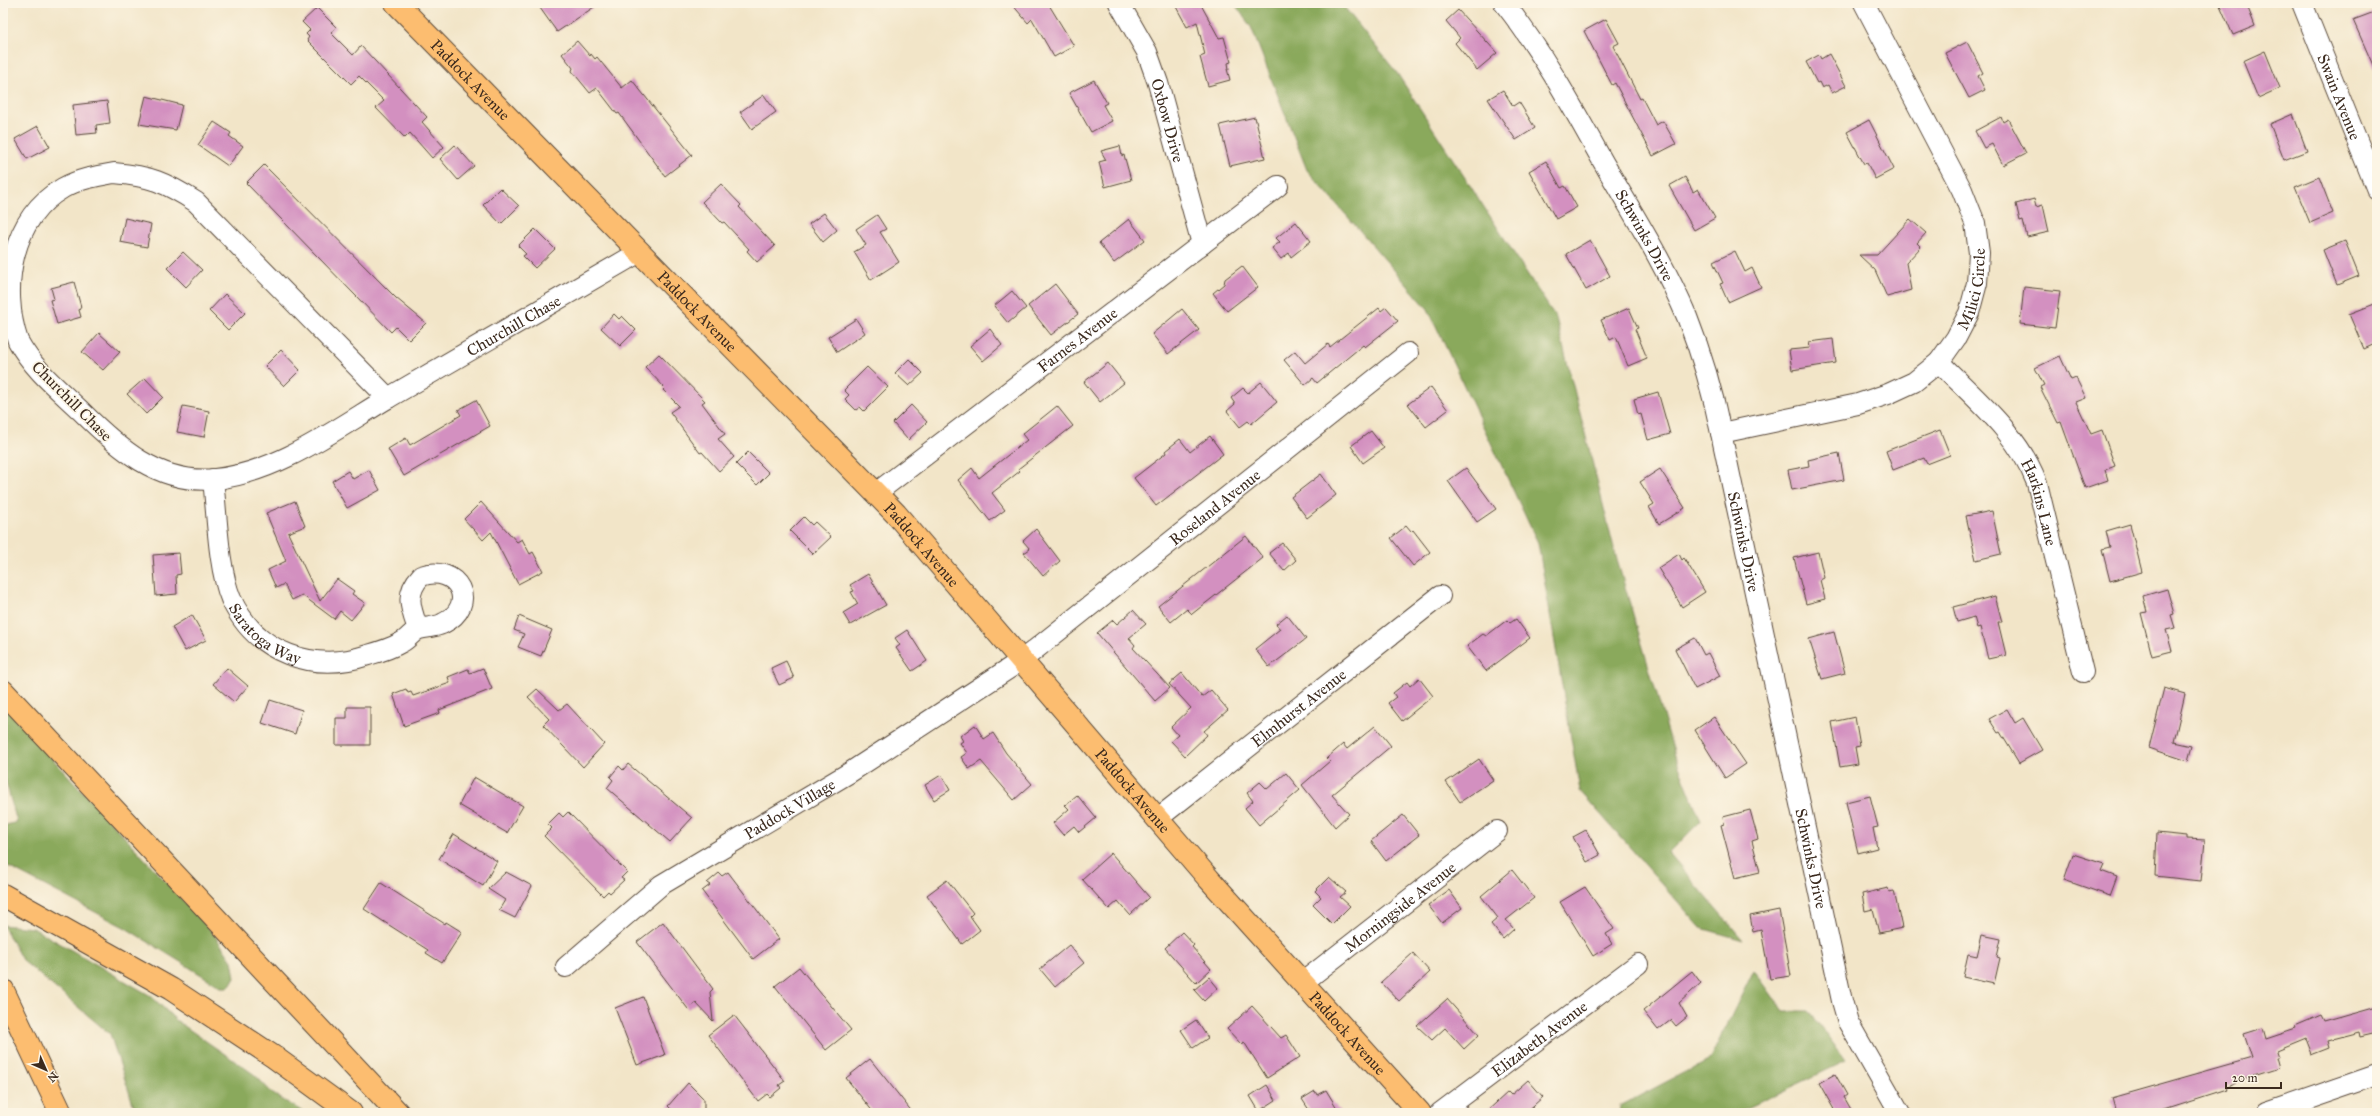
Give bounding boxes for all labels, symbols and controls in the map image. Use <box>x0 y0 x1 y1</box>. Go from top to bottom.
street label: Paddock Avenue <box>427 35 515 124</box>
street label: Swain Avenue <box>2314 51 2365 143</box>
street label: Oxbow Drive <box>1148 76 1189 165</box>
street label: Schwinks Drive <box>1612 186 1678 284</box>
street label: Milici Circle <box>1953 247 1989 333</box>
street label: Paddock Avenue <box>654 267 741 356</box>
street label: Churchill Chase <box>463 290 564 360</box>
street label: Farnes Avenue <box>1033 303 1121 376</box>
street label: Churchill Chase <box>28 357 116 445</box>
street label: Harkins Lane <box>2017 455 2061 548</box>
street label: Roseland Avenue <box>1165 465 1264 549</box>
street label: Schwinks Drive <box>1724 490 1764 594</box>
street label: Paddock Avenue <box>880 498 964 591</box>
street label: Saratoga Way <box>225 600 304 668</box>
street label: Elmhurst Avenue <box>1247 664 1350 751</box>
street label: Paddock Avenue <box>1091 744 1175 837</box>
street label: Paddock Village <box>740 774 839 843</box>
street label: Schwinks Drive <box>1792 807 1832 911</box>
street label: Morningside Avenue <box>1340 857 1460 956</box>
street label: Paddock Avenue <box>1305 987 1390 1079</box>
street label: Elizabeth Avenue <box>1487 996 1591 1081</box>
north arrow <box>26 1050 66 1090</box>
scale bar <box>2226 1064 2281 1090</box>
text: N <box>44 1069 61 1085</box>
text: 20 m <box>2232 1071 2258 1085</box>

